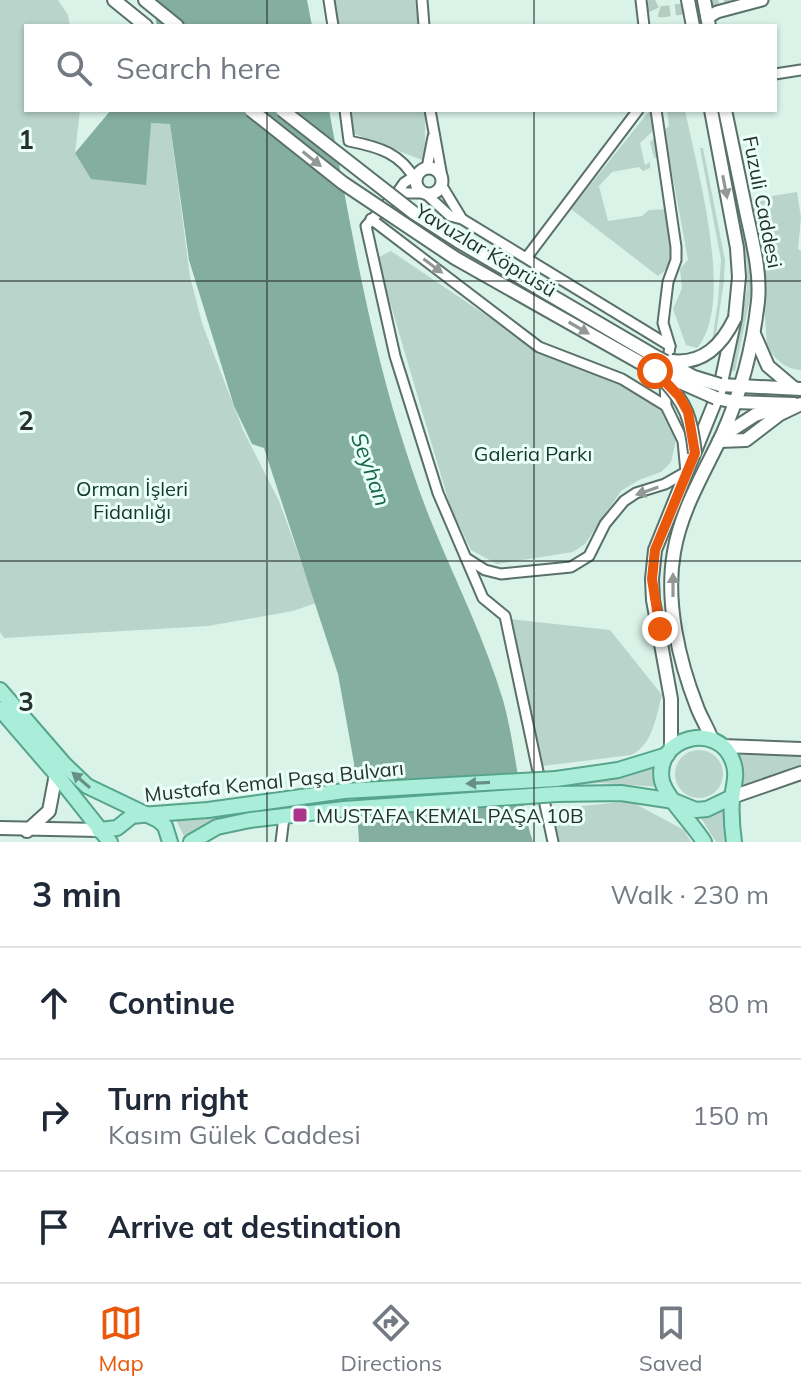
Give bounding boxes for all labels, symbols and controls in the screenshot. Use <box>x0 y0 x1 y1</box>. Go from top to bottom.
search box <box>24 24 777 112</box>
icon: search <box>52 46 96 90</box>
text: Search here <box>116 49 281 87</box>
text: 1 <box>18 123 34 156</box>
street label: Fuzuli Caddesi <box>738 134 788 270</box>
one-way arrow <box>302 150 322 167</box>
one-way arrow <box>720 174 732 199</box>
street label: Yavuzlar Köprüsü <box>410 197 561 302</box>
one-way arrow <box>423 258 443 274</box>
one-way arrow <box>567 321 590 335</box>
route start <box>637 353 673 389</box>
text: 2 <box>18 404 34 437</box>
water label: Seyhan <box>345 428 397 510</box>
park label: Galeria Parkı <box>474 441 592 466</box>
park label: Orman İşleri Fidanlığı <box>76 476 188 524</box>
one-way arrow <box>634 485 658 497</box>
one-way arrow <box>667 572 679 597</box>
route end <box>642 611 678 647</box>
text: 3 <box>18 685 34 718</box>
street label: Mustafa Kemal Paşa Bulvarı <box>143 755 405 807</box>
one-way arrow <box>72 772 92 789</box>
one-way arrow <box>465 777 490 790</box>
place label: MUSTAFA KEMAL PAŞA 10B <box>316 803 584 828</box>
marker: MUSTAFA KEMAL PAŞA 10B <box>291 806 309 824</box>
text: 3 min <box>32 873 122 916</box>
text: Walk · 230 m <box>610 878 769 911</box>
icon: ahead <box>32 981 76 1025</box>
text: Continue <box>108 984 235 1022</box>
text: 80 m <box>708 987 769 1020</box>
text: Turn right <box>108 1080 248 1118</box>
icon: right <box>32 1093 76 1137</box>
text: 150 m <box>693 1099 769 1132</box>
text: Kasım Gülek Caddesi <box>108 1118 361 1151</box>
icon: arrive <box>32 1205 76 1249</box>
text: Arrive at destination <box>108 1208 402 1246</box>
tab: Map <box>98 1301 144 1377</box>
tab: Directions <box>341 1301 442 1377</box>
tab: Saved <box>639 1301 703 1377</box>

